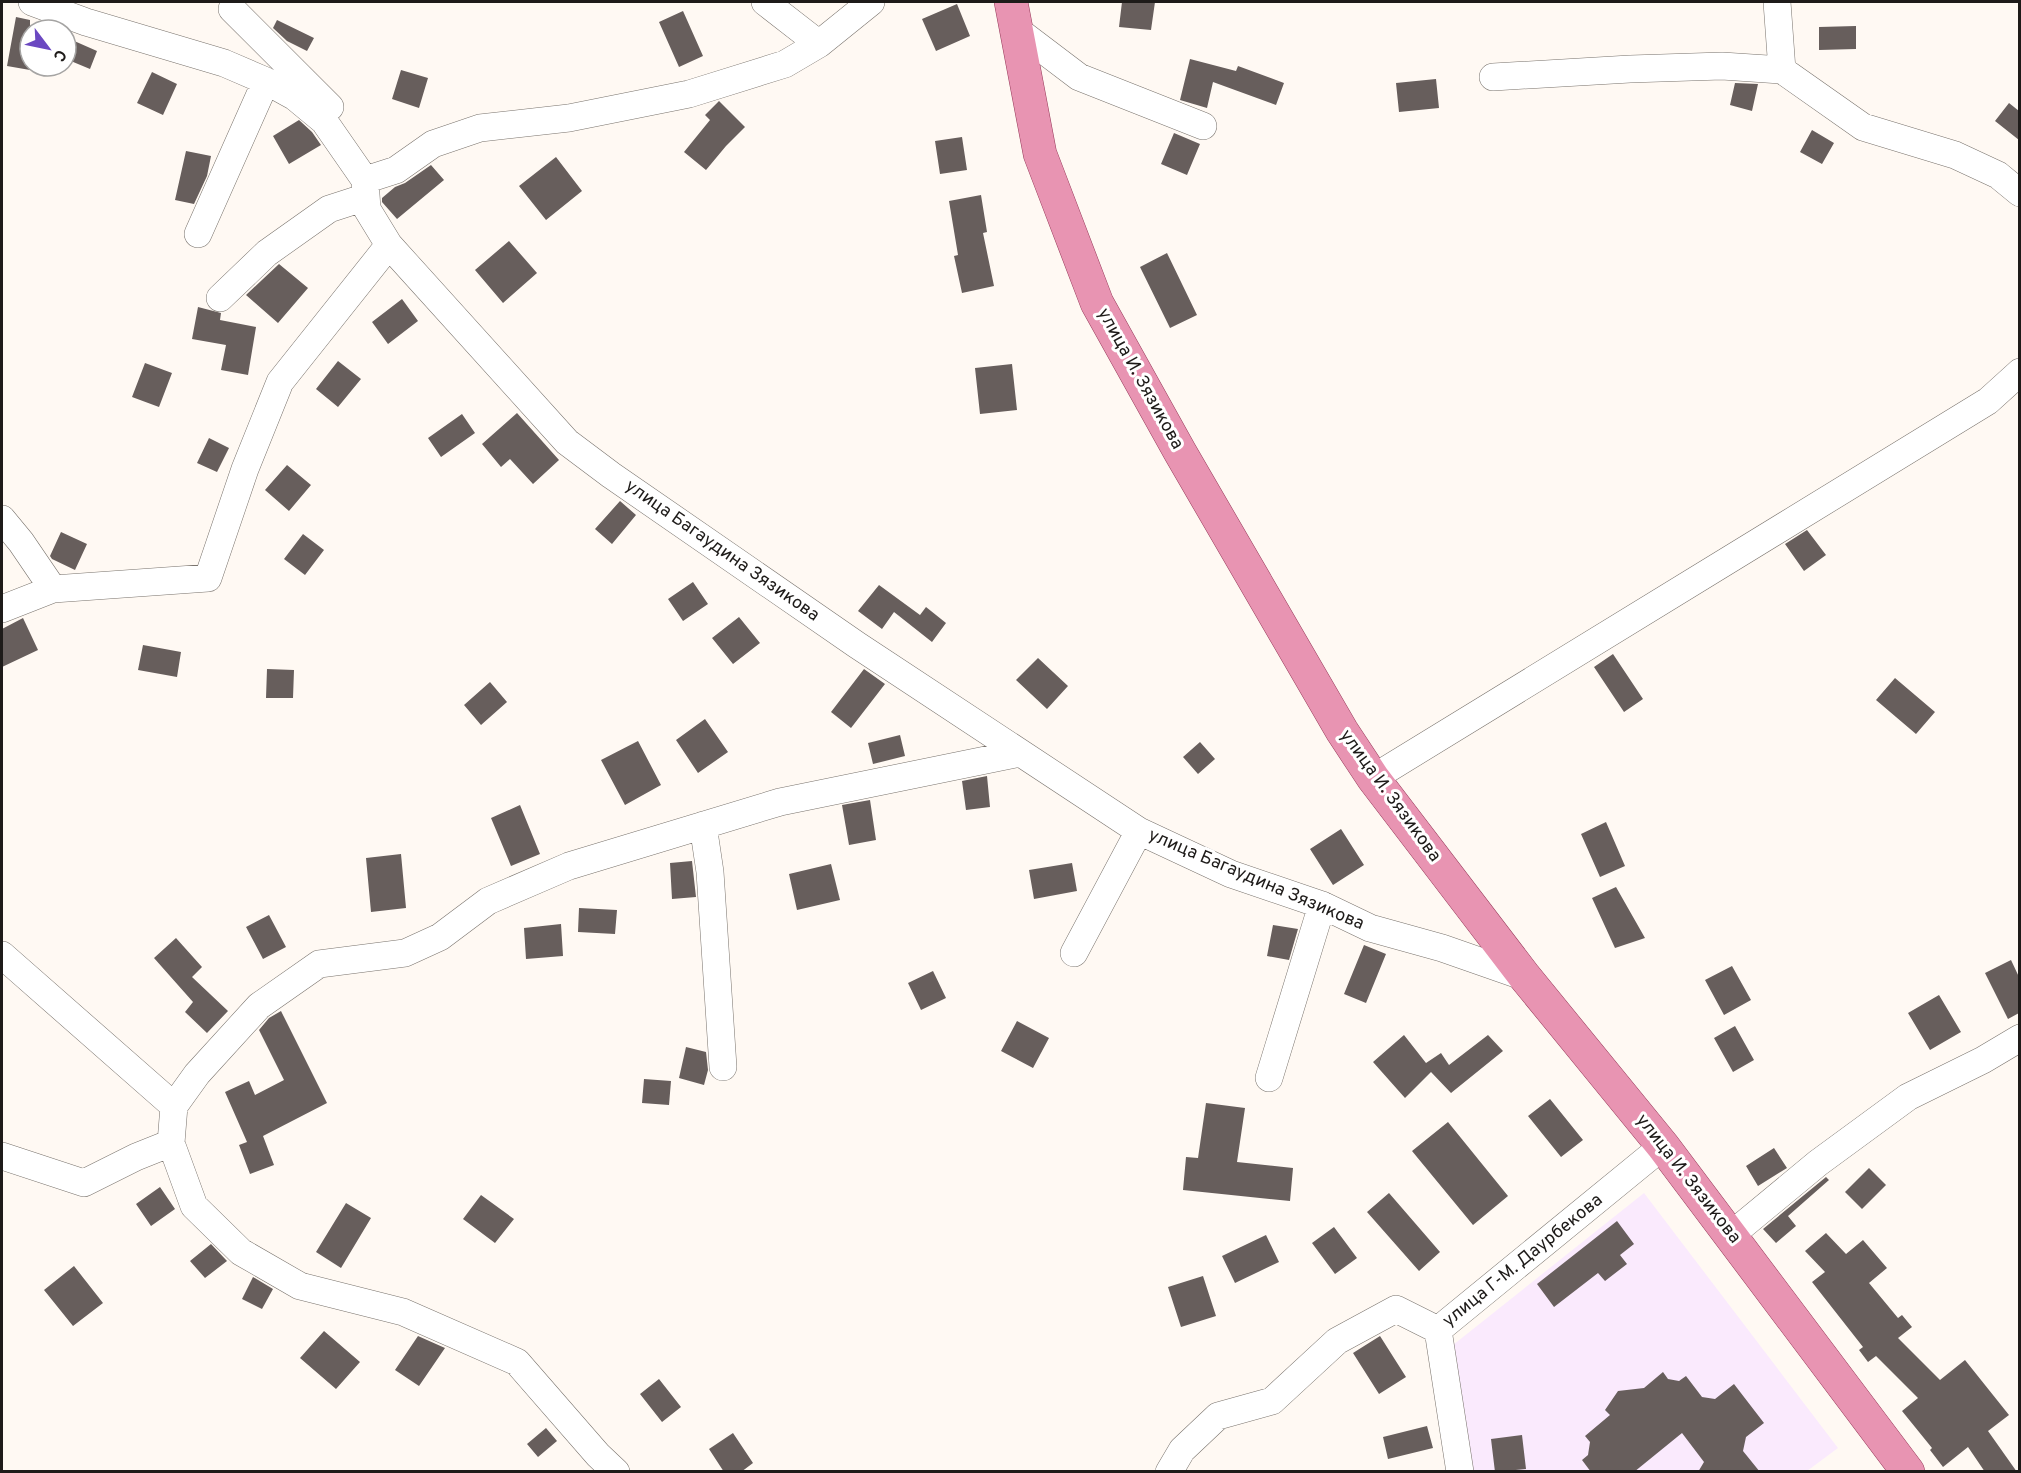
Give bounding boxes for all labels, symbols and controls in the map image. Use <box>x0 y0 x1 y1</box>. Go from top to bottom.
north arrow <box>18 18 78 78</box>
text: С <box>48 45 70 65</box>
street label: улица И. Зязикова <box>1092 304 1188 454</box>
street label: улица Багаудина Зязикова <box>620 475 824 627</box>
street label: улица И. Зязикова <box>1334 725 1446 867</box>
street label: улица Багаудина Зязикова <box>1145 824 1367 936</box>
street label: улица И. Зязикова <box>1630 1110 1746 1248</box>
street label: улица Г-М. Даурбекова <box>1438 1189 1608 1333</box>

